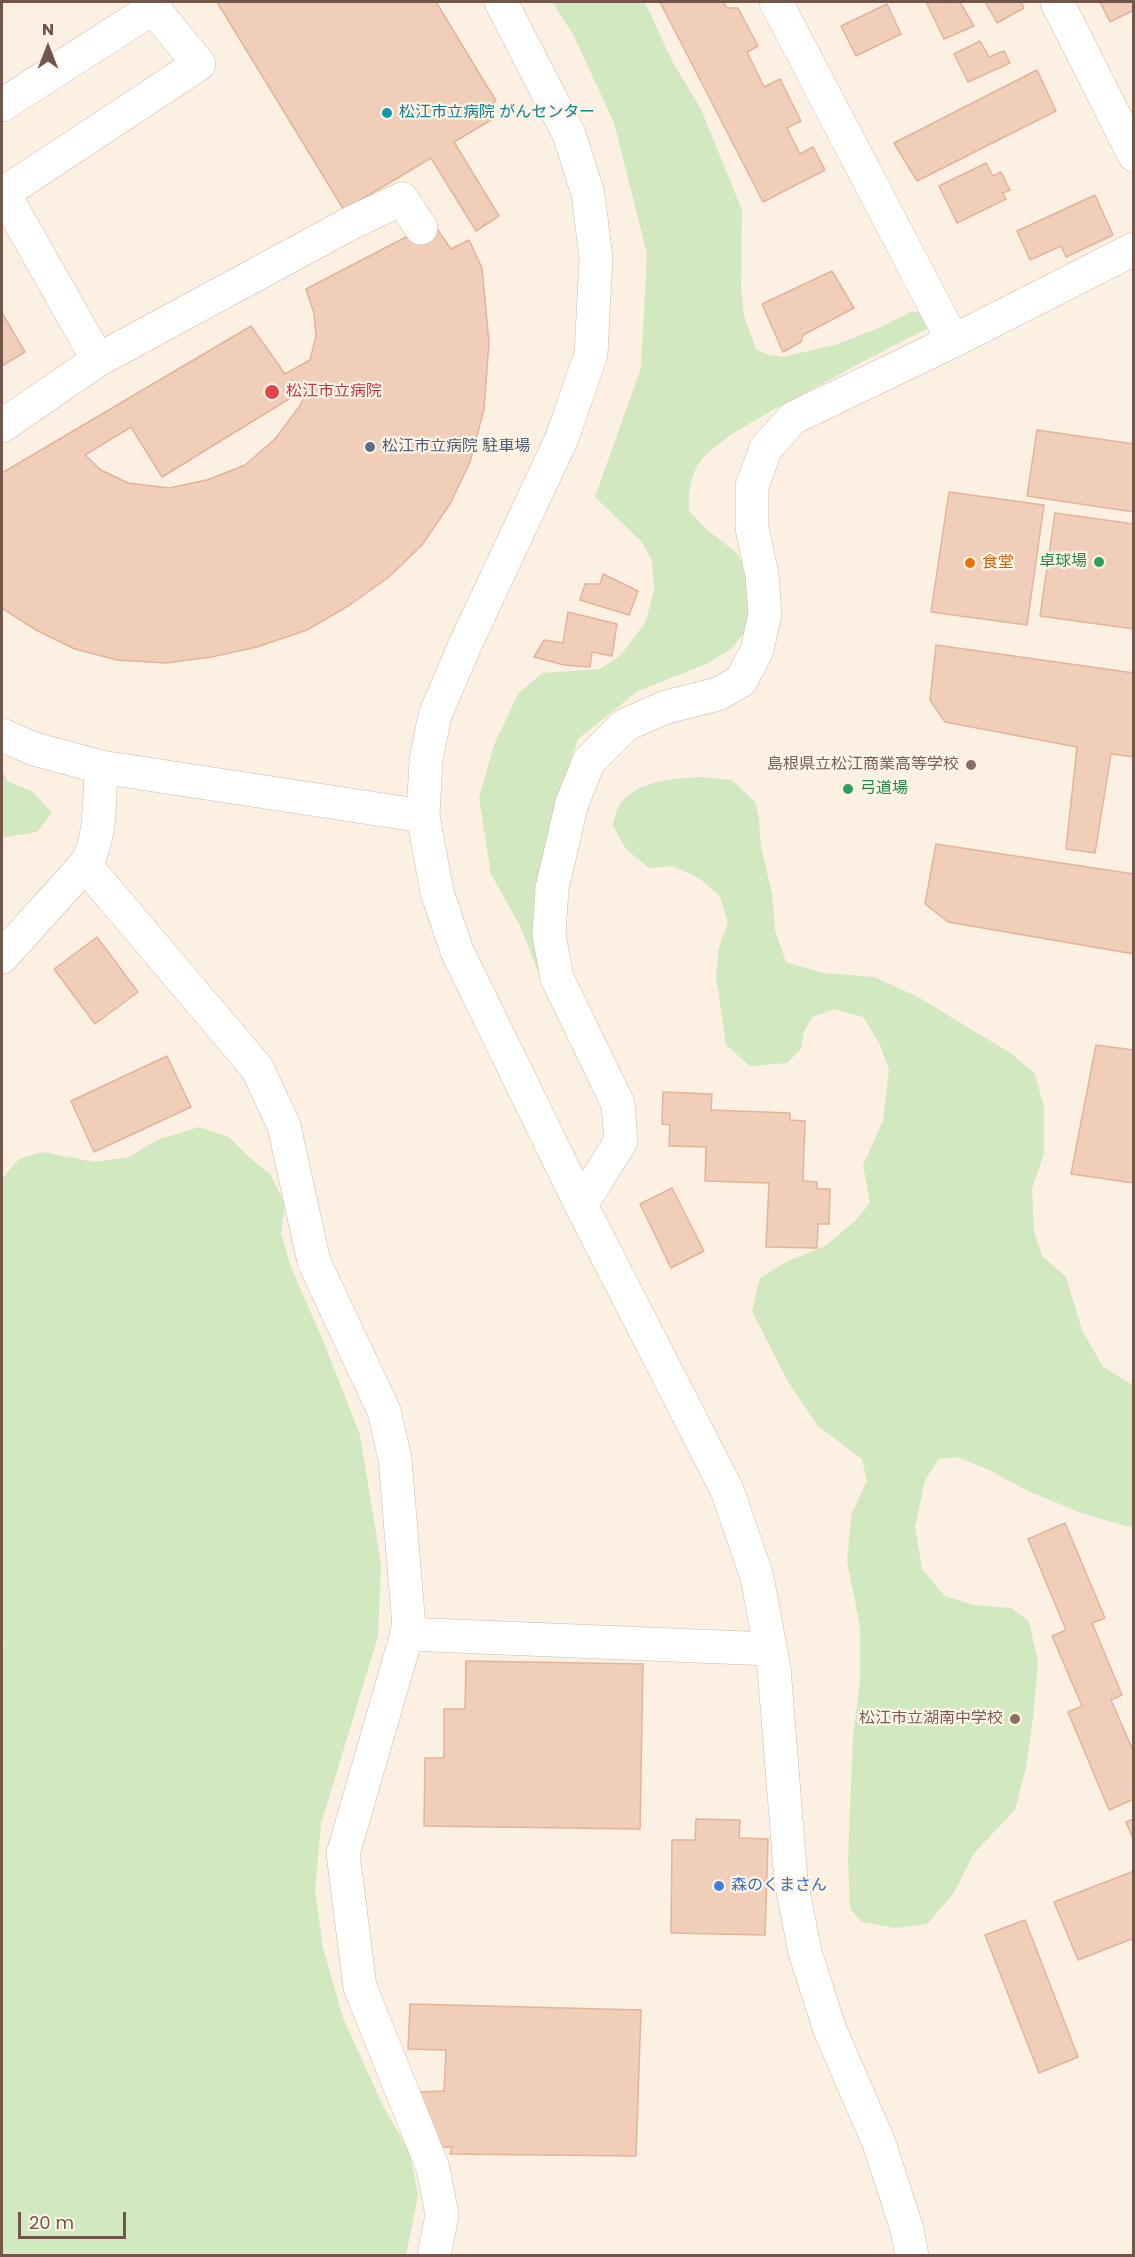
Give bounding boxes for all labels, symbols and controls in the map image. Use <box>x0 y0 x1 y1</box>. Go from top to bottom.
north arrow <box>18 18 78 78</box>
text: N <box>42 18 54 41</box>
place label: 松江市立病院 がんセンター <box>399 103 595 123</box>
marker: 松江市立病院 がんセンター <box>380 106 394 120</box>
place label: 松江市立病院 <box>286 382 382 402</box>
marker: 松江市立病院 <box>263 383 281 401</box>
place label: 松江市立病院 駐車場 <box>382 437 530 457</box>
marker: 松江市立病院 駐車場 <box>363 440 377 454</box>
place label: 卓球場 <box>1039 552 1087 572</box>
place label: 食堂 <box>982 553 1014 573</box>
marker: 卓球場 <box>1092 555 1106 569</box>
marker: 食堂 <box>963 556 977 570</box>
place label: 島根県立松江商業高等学校 <box>767 755 959 775</box>
marker: 島根県立松江商業高等学校 <box>964 758 978 772</box>
place label: 弓道場 <box>860 779 908 799</box>
marker: 弓道場 <box>841 782 855 796</box>
place label: 松江市立湖南中学校 <box>859 1709 1003 1729</box>
marker: 松江市立湖南中学校 <box>1008 1712 1022 1726</box>
place label: 森のくまさん <box>731 1876 827 1896</box>
marker: 森のくまさん <box>712 1879 726 1893</box>
scale bar <box>21 2200 129 2238</box>
text: 20 m <box>29 2210 74 2235</box>

